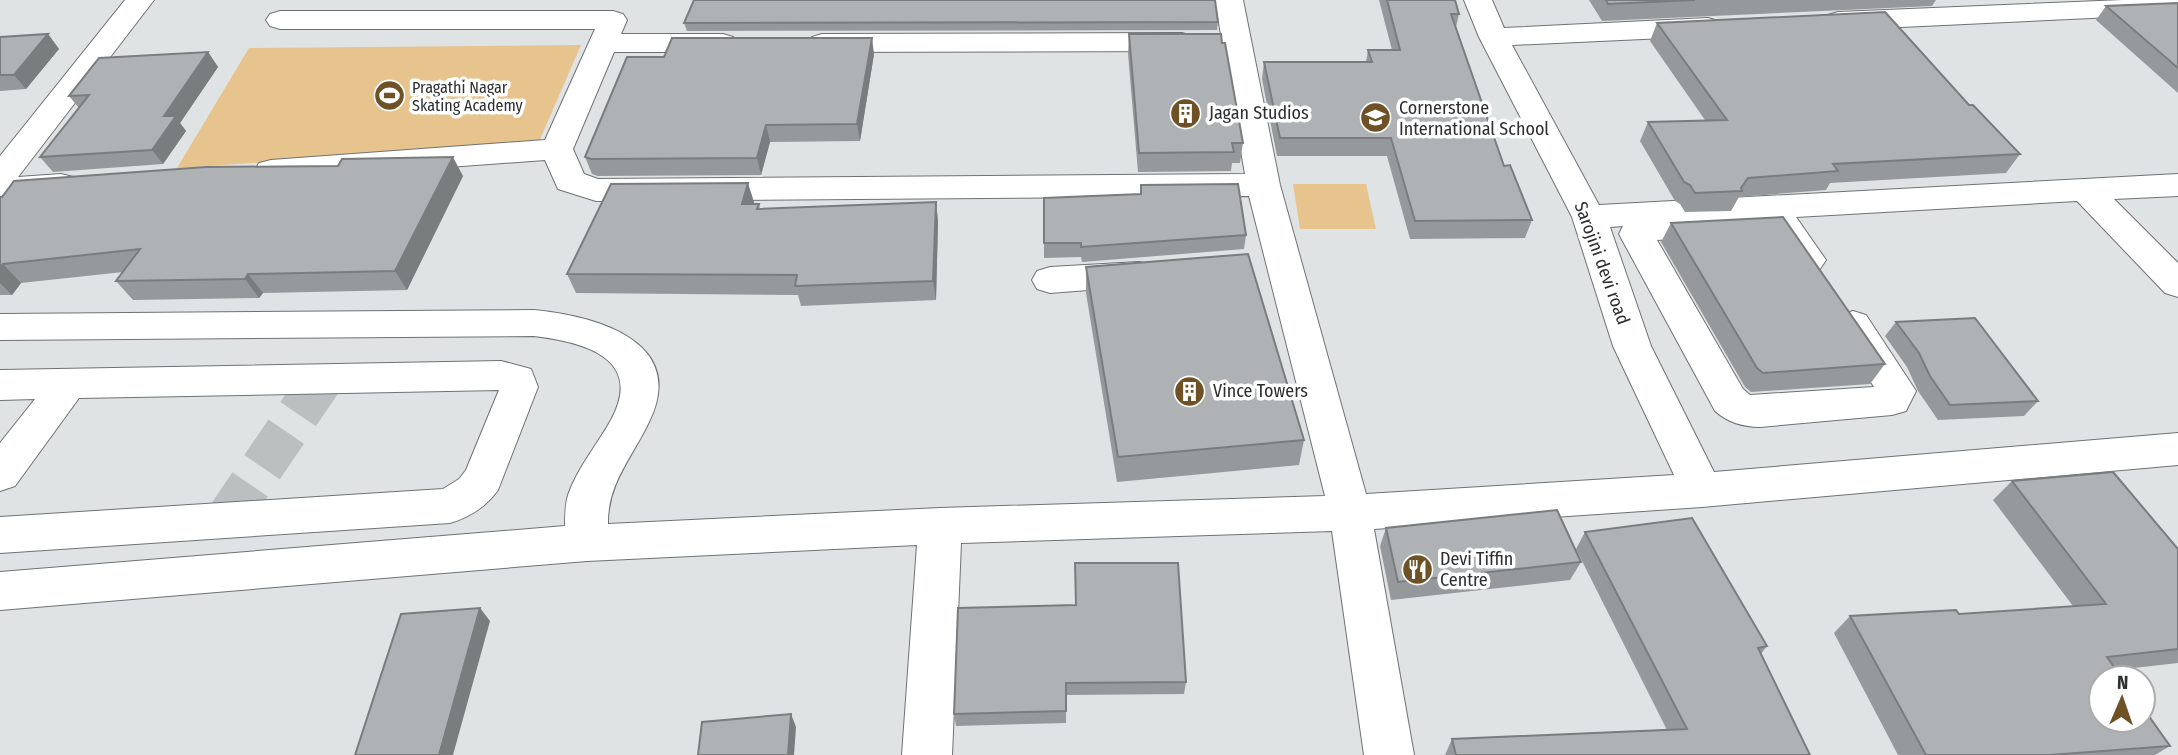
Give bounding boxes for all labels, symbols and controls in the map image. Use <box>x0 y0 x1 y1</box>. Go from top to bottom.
place label: Pragathi Nagar Skating Academy <box>412 78 524 115</box>
sports icon: Pragathi Nagar Skating Academy <box>372 79 406 113</box>
building icon: Jagan Studios <box>1169 96 1203 130</box>
place label: Cornerstone International School <box>1399 97 1549 140</box>
school or university icon: Cornerstone International School <box>1359 101 1393 135</box>
place label: Jagan Studios <box>1209 102 1309 124</box>
street label: Sarojini devi road <box>1570 199 1634 327</box>
building icon: Vince Towers <box>1173 374 1207 408</box>
place label: Vince Towers <box>1213 380 1308 402</box>
place label: Devi Tiffin Centre <box>1440 548 1513 591</box>
restaurant icon: Devi Tiffin Centre <box>1400 552 1434 586</box>
north arrow <box>2087 664 2157 734</box>
text: N <box>2116 671 2129 694</box>

